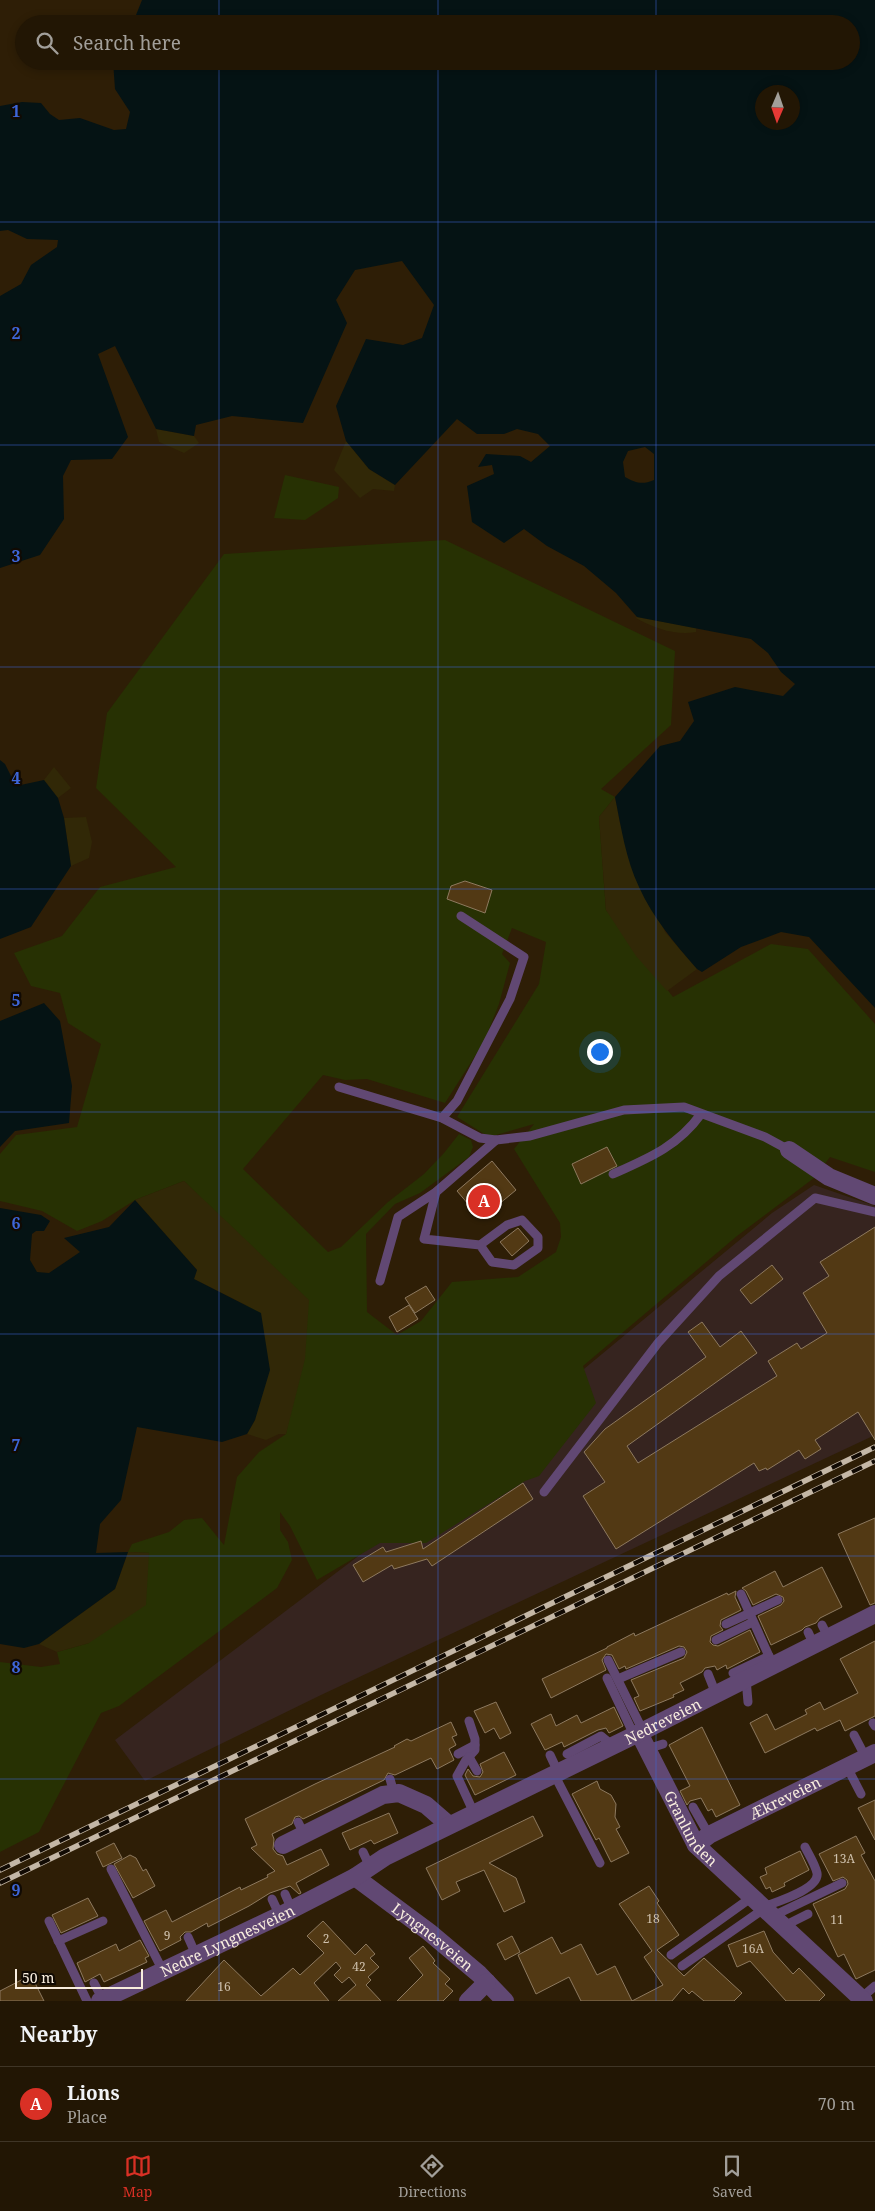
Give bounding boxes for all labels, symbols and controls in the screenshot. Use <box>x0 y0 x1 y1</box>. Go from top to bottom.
search box <box>15 15 860 70</box>
icon: search <box>33 29 61 57</box>
text: Search here <box>73 30 181 56</box>
north arrow <box>755 85 800 130</box>
text: 1 <box>11 100 21 122</box>
text: 2 <box>11 322 21 344</box>
text: 3 <box>11 545 21 567</box>
text: 4 <box>11 767 21 789</box>
text: 5 <box>11 989 21 1011</box>
your location <box>587 1039 613 1065</box>
pin: A <box>468 1182 500 1220</box>
text: 6 <box>11 1212 21 1234</box>
text: 7 <box>11 1434 21 1456</box>
text: 8 <box>11 1656 21 1678</box>
street label: Nedreveien <box>621 1693 705 1748</box>
street label: Ækreveien <box>746 1771 824 1824</box>
street label: Granlunden <box>660 1787 722 1871</box>
house number: 13A <box>833 1850 855 1867</box>
text: 9 <box>11 1879 21 1901</box>
street label: Lyngnesveien <box>388 1898 478 1975</box>
street label: Nedre Lyngnesveien <box>157 1900 298 1981</box>
house number: 18 <box>646 1910 660 1927</box>
house number: 11 <box>830 1911 844 1928</box>
house number: 9 <box>164 1927 170 1944</box>
house number: 2 <box>323 1930 329 1947</box>
house number: 16A <box>742 1940 764 1957</box>
house number: 42 <box>352 1958 366 1975</box>
scale bar <box>15 1966 142 1989</box>
text: 50 m <box>22 1968 55 1987</box>
house number: 16 <box>217 1978 231 1995</box>
text: Nearby <box>20 2020 98 2048</box>
text: Lions <box>67 2080 120 2106</box>
text: A <box>30 2093 42 2115</box>
text: 70 m <box>818 2093 855 2115</box>
text: Place <box>67 2106 107 2128</box>
tab: Map <box>123 2152 152 2201</box>
tab: Directions <box>398 2152 467 2201</box>
tab: Saved <box>712 2152 752 2201</box>

